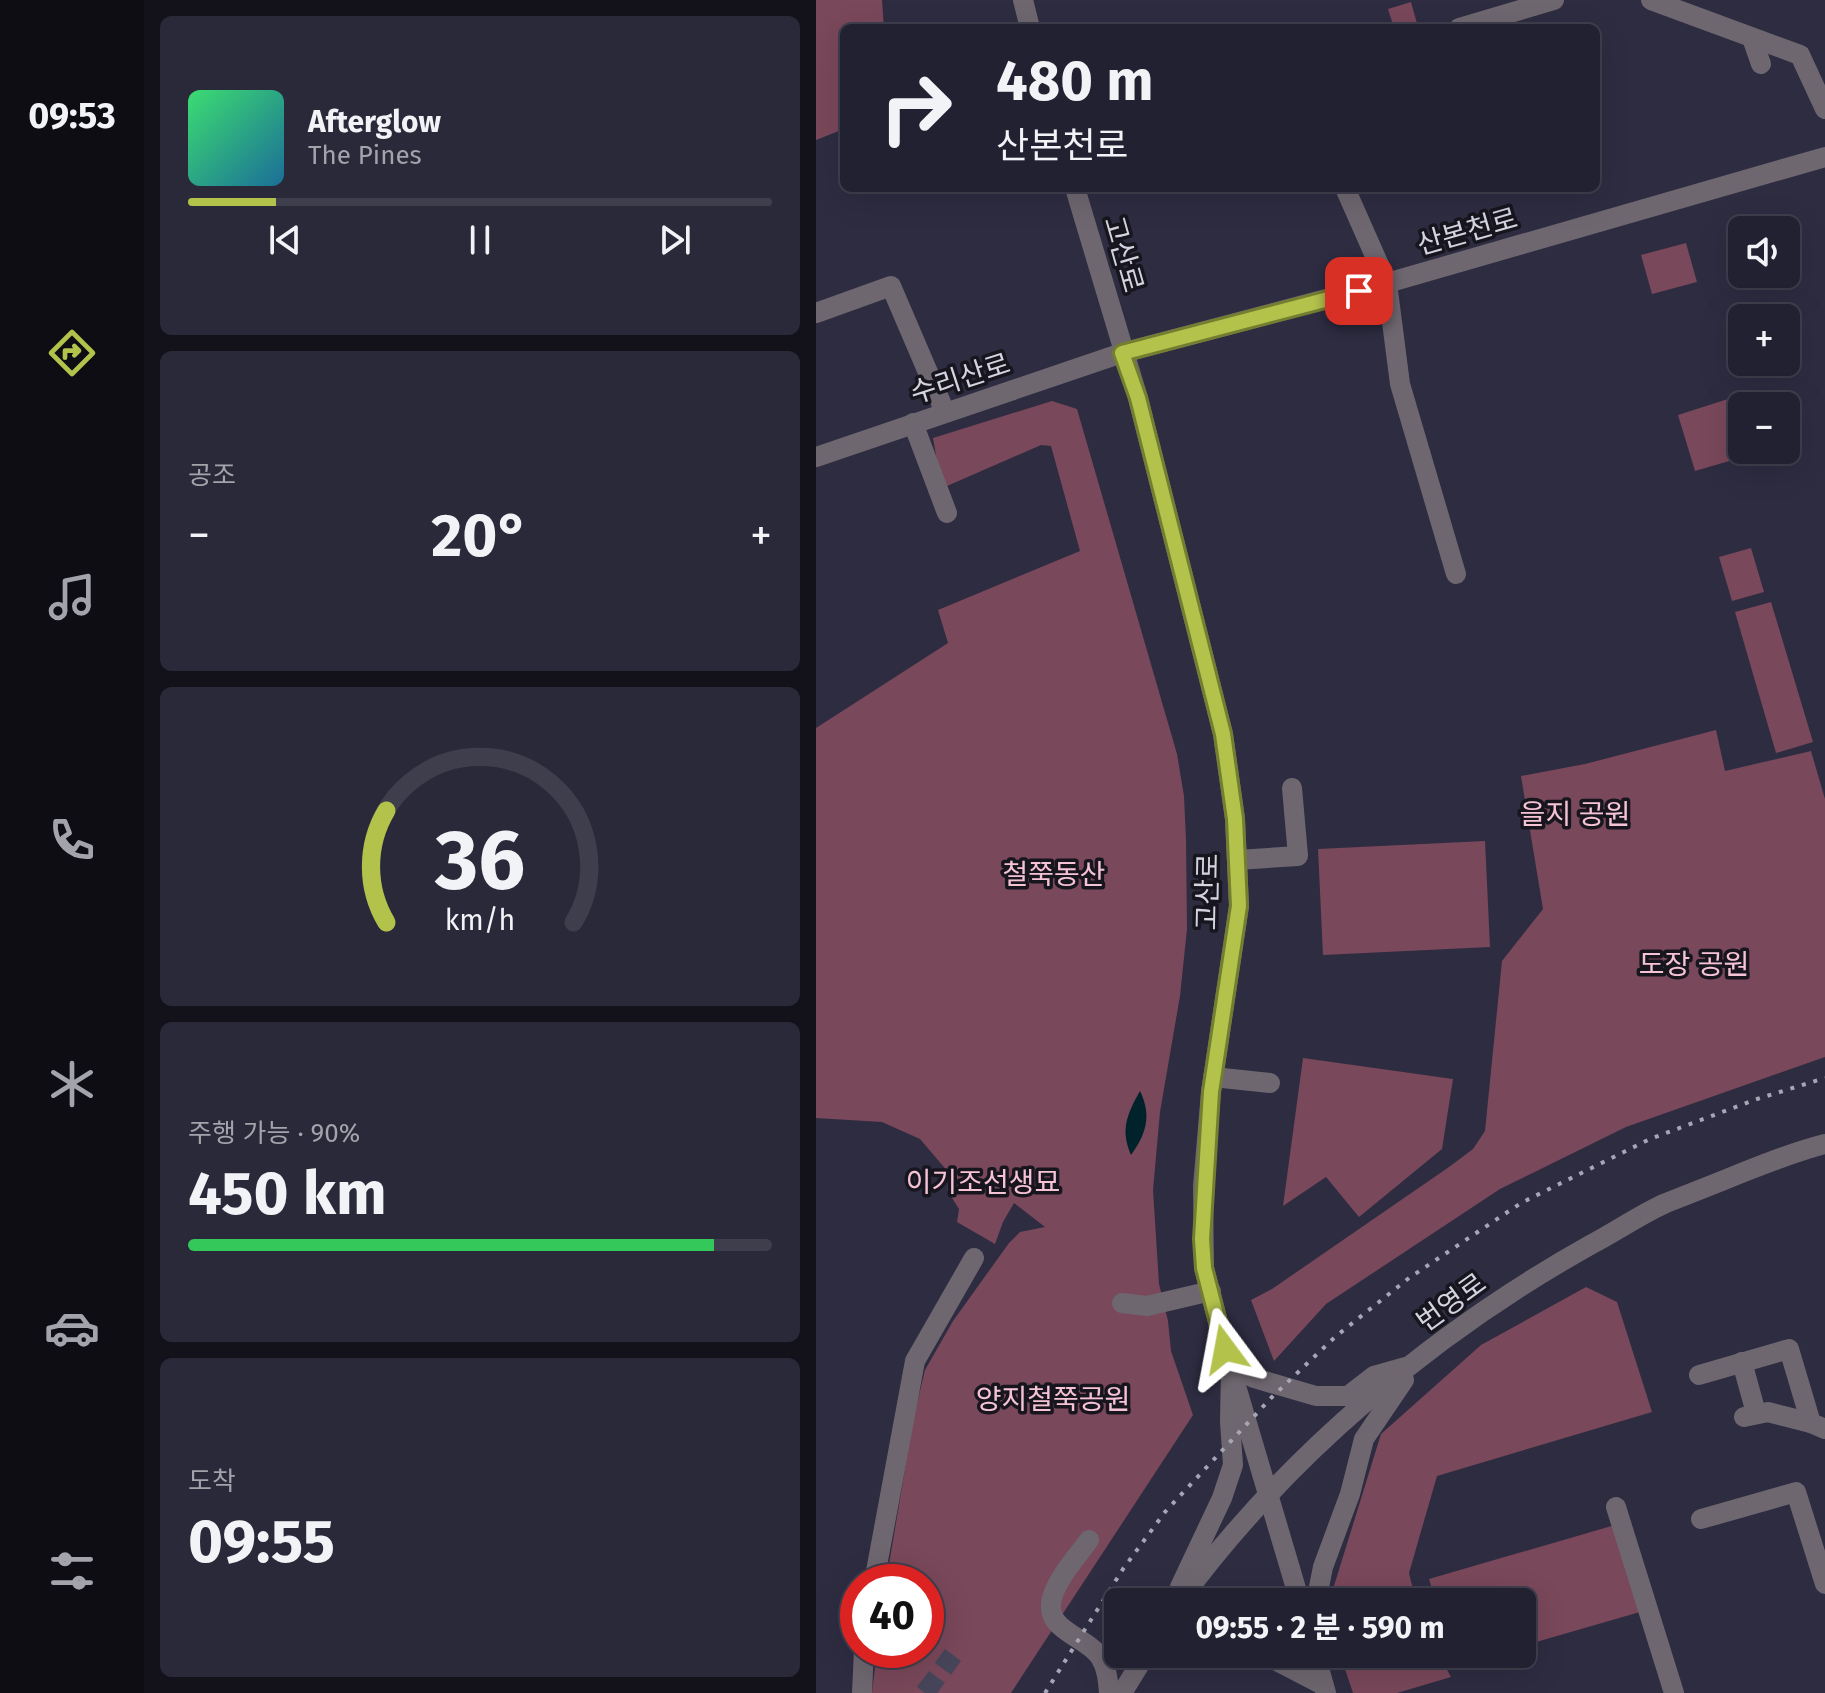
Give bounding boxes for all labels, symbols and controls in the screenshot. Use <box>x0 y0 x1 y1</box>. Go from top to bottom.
text: 480 m <box>996 48 1154 115</box>
icon: right <box>864 56 968 160</box>
text: 09:53 <box>28 94 116 138</box>
text: Afterglow <box>308 104 441 140</box>
text: 산본천로 <box>996 124 1128 168</box>
text: The Pines <box>308 140 422 171</box>
street label: 산본천로 <box>1413 201 1521 262</box>
street label: 고산로 <box>1097 212 1150 296</box>
map controls <box>1728 216 1800 464</box>
button: sound <box>1728 216 1800 288</box>
icon: previous <box>263 218 307 262</box>
icon: pause <box>458 218 502 262</box>
icon: next <box>653 218 697 262</box>
pin <box>1325 257 1393 325</box>
icon: arrive <box>1337 269 1381 313</box>
button: + <box>1728 304 1800 376</box>
icon: directions <box>44 325 100 381</box>
street label: 수리산로 <box>906 347 1014 410</box>
button: − <box>1728 392 1800 464</box>
text: 공조 <box>188 460 236 491</box>
text: 20° <box>431 500 529 572</box>
text: − <box>188 509 210 562</box>
text: + <box>750 509 772 562</box>
icon: music <box>44 569 100 625</box>
park label: 을지 공원 <box>1520 798 1630 831</box>
text: 36 <box>434 810 525 910</box>
icon: phone <box>44 812 100 868</box>
street label: 고산로 <box>1190 853 1225 931</box>
park label: 철쭉동산 <box>1002 858 1106 891</box>
text: km/h <box>445 903 515 938</box>
park label: 도장 공원 <box>1639 948 1749 981</box>
icon: climate <box>44 1056 100 1112</box>
text: 주행 가능 · 90% <box>188 1118 360 1149</box>
text: 450 km <box>188 1158 387 1230</box>
park label: 이기조선생묘 <box>906 1166 1060 1199</box>
street label: 번영로 <box>1410 1266 1492 1338</box>
icon: car <box>44 1300 100 1356</box>
position arrow <box>1183 1307 1267 1391</box>
park label: 양지철쭉공원 <box>976 1383 1130 1416</box>
text: 도착 <box>188 1466 236 1497</box>
text: 09:55 <box>188 1506 335 1578</box>
icon: filters <box>44 1543 100 1599</box>
speed limit sign: 40 <box>840 1564 944 1668</box>
text: 09:55 · 2 분 · 590 m <box>1196 1610 1445 1646</box>

